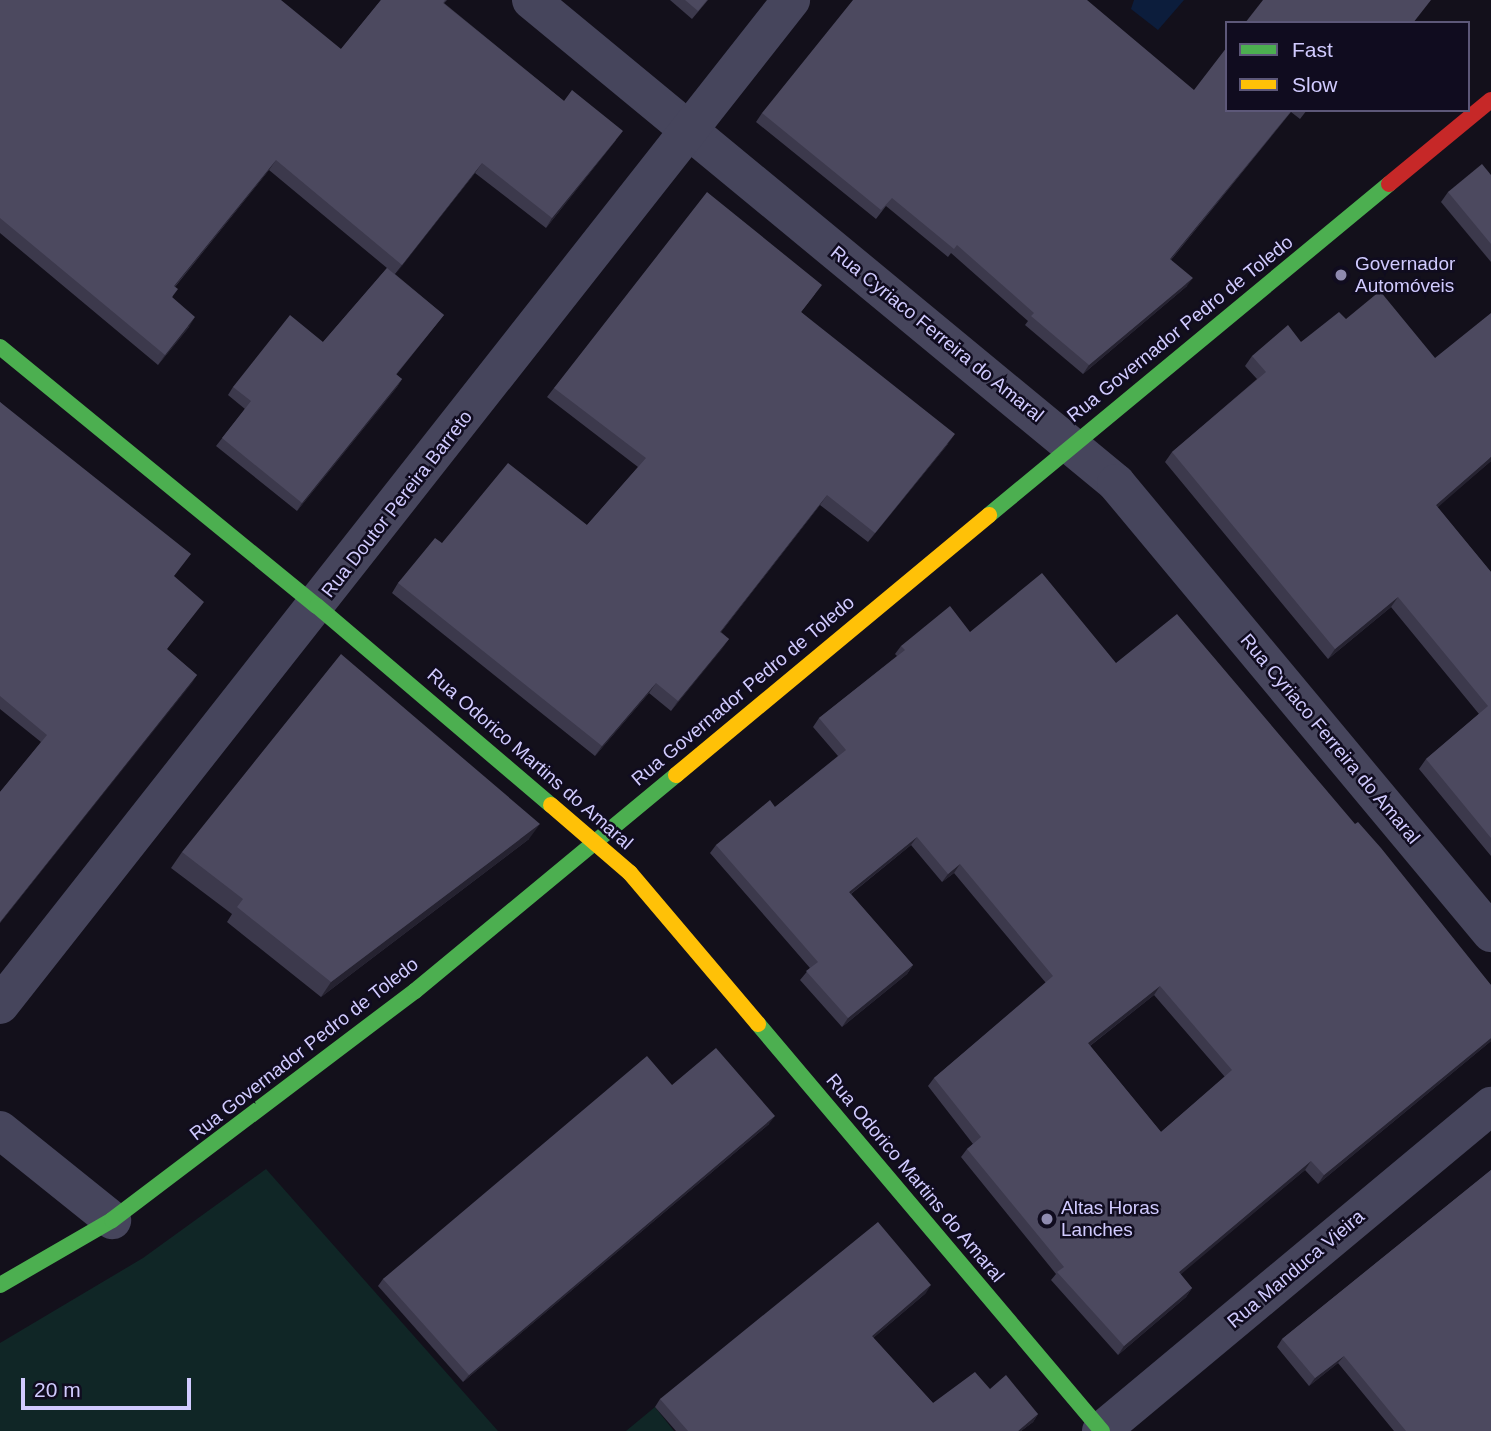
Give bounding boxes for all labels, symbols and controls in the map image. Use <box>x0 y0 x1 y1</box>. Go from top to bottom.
legend <box>1225 21 1470 112</box>
text: Fast <box>1292 38 1333 61</box>
text: Slow <box>1292 73 1338 96</box>
street label: Rua Governador Pedro de Toledo <box>1062 231 1298 427</box>
street label: Rua Cyriaco Ferreira do Amaral <box>826 241 1048 427</box>
place label: Governador Automóveis <box>1355 253 1455 297</box>
marker: Governador Automóveis <box>1333 267 1349 283</box>
street label: Rua Doutor Pereira Barreto <box>317 406 477 602</box>
street label: Rua Governador Pedro de Toledo <box>627 591 859 791</box>
street label: Rua Cyriaco Ferreira do Amaral <box>1235 629 1425 849</box>
street label: Rua Odorico Martins do Amaral <box>422 663 638 855</box>
street label: Rua Governador Pedro de Toledo <box>185 953 423 1145</box>
street label: Rua Odorico Martins do Amaral <box>821 1069 1009 1287</box>
place label: Altas Horas Lanches <box>1061 1197 1159 1241</box>
street label: Rua Manduca Vieira <box>1223 1205 1369 1333</box>
marker: Altas Horas Lanches <box>1039 1211 1055 1227</box>
scale bar <box>24 1364 194 1408</box>
text: 20 m <box>34 1378 81 1401</box>

